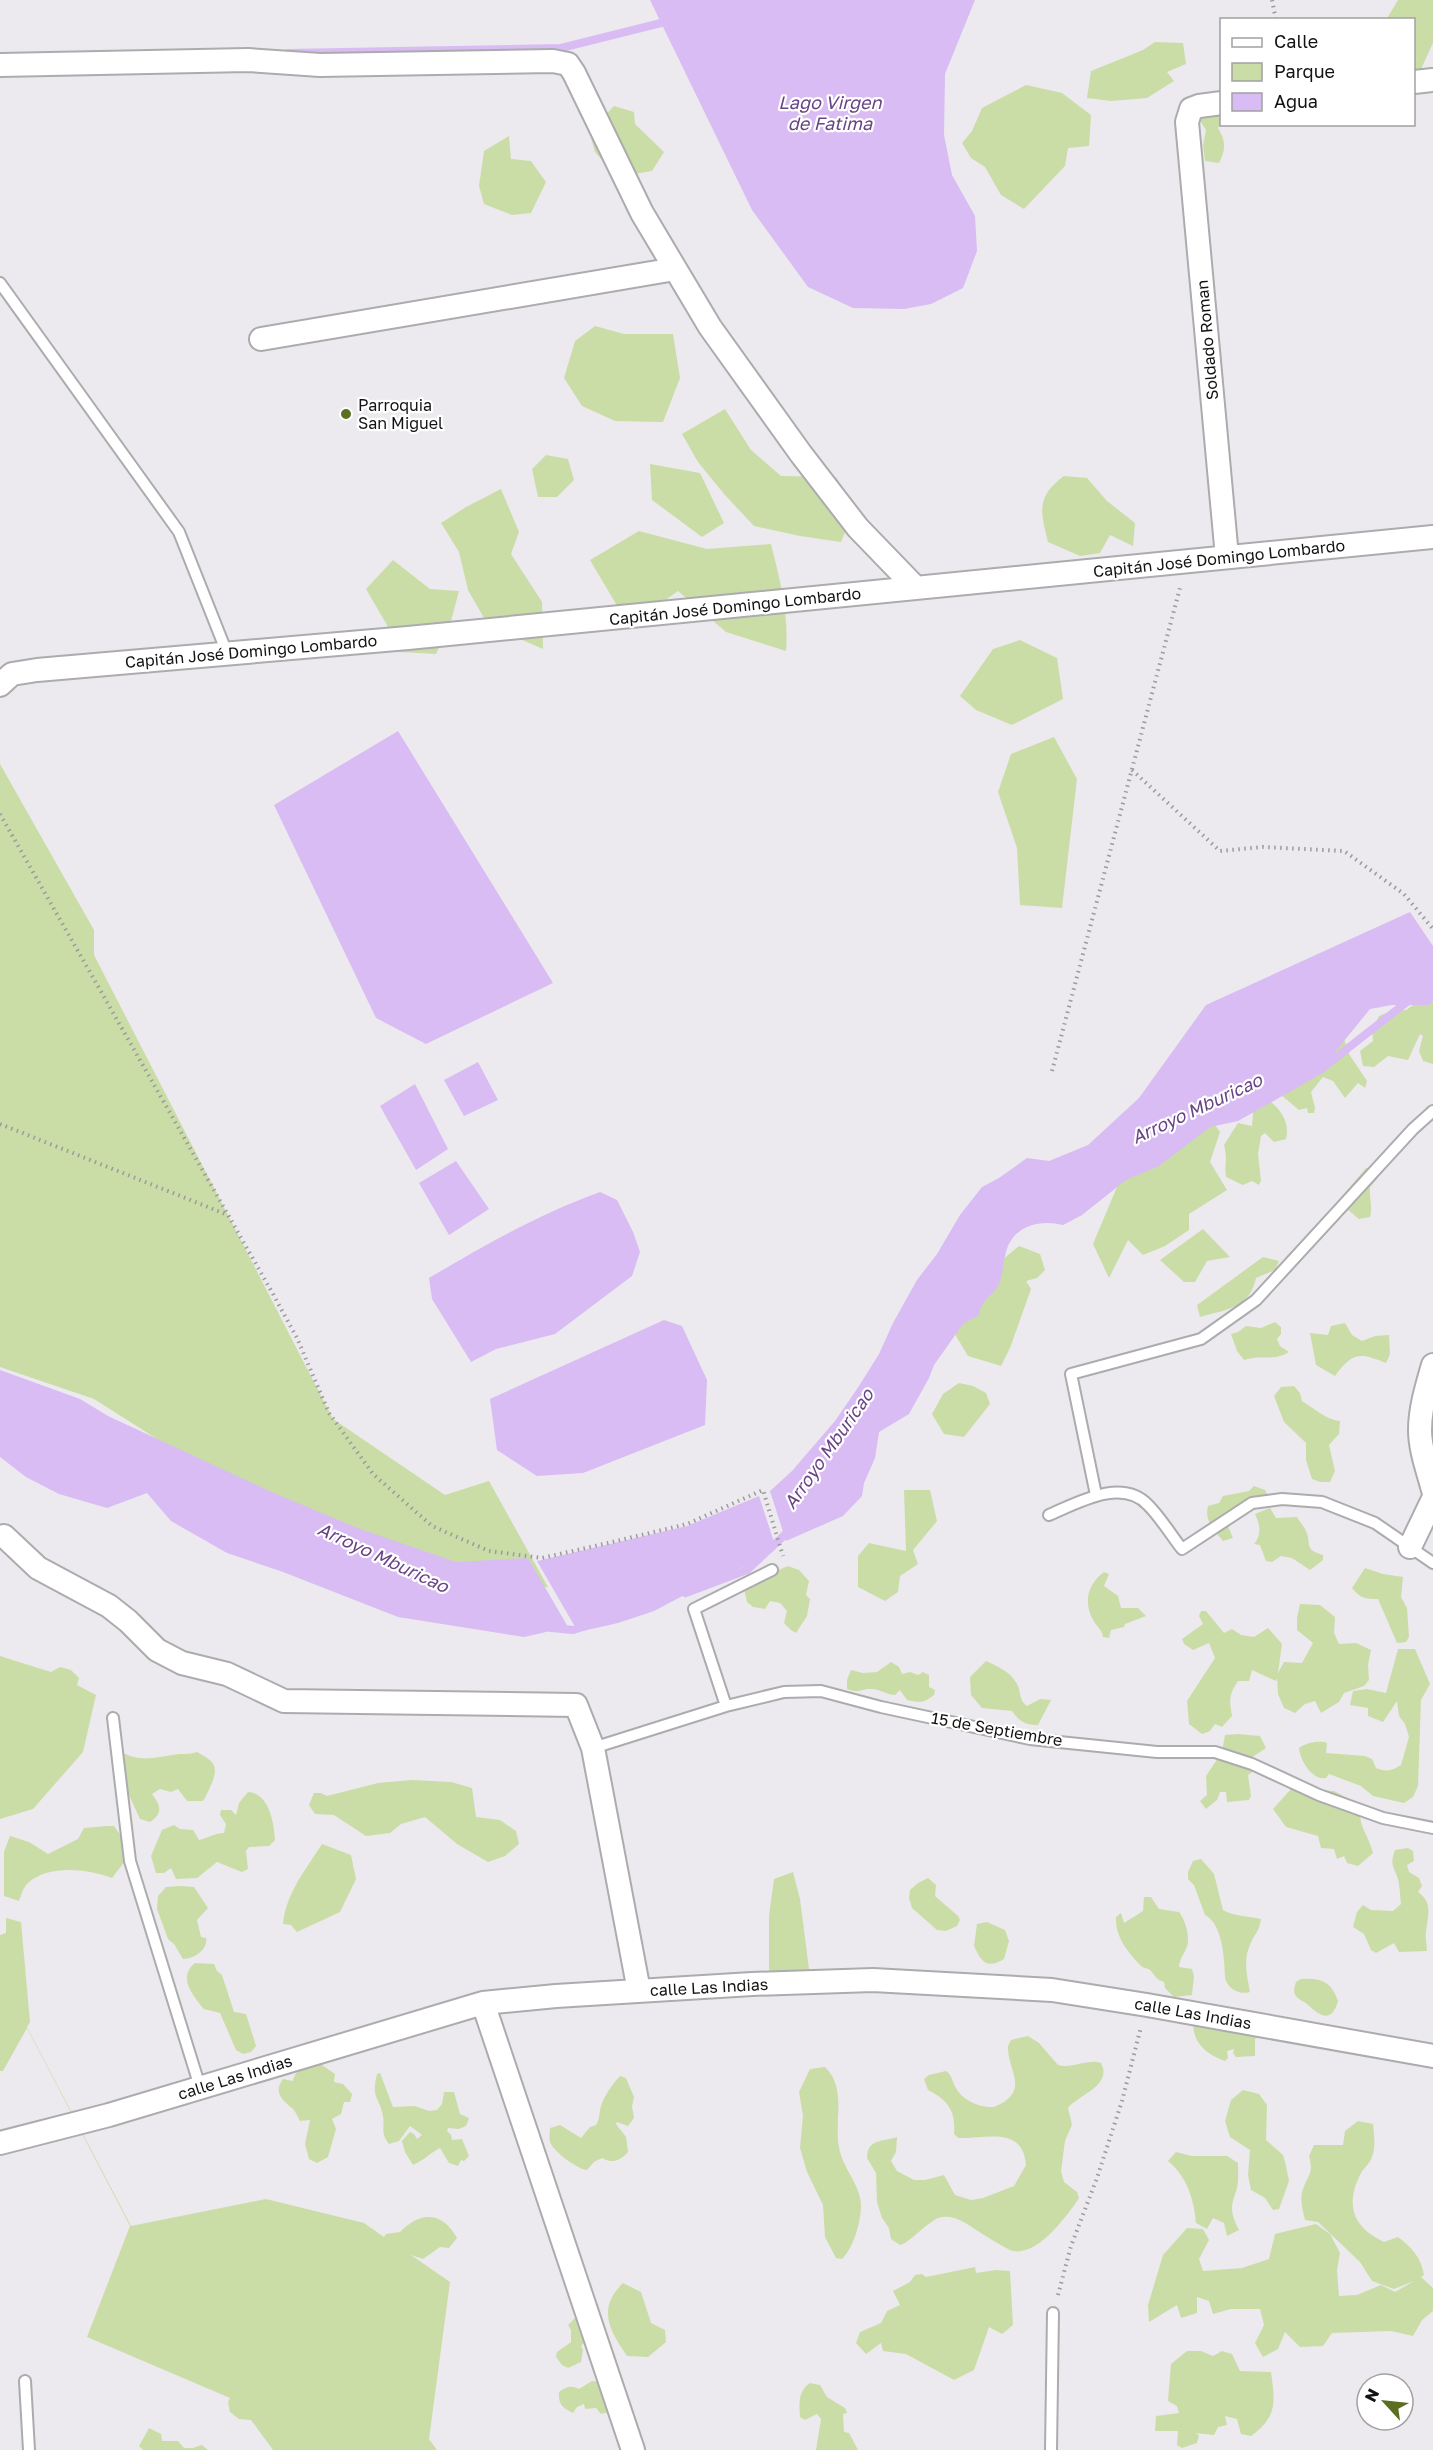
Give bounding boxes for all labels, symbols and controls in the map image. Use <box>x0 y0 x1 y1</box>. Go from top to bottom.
legend <box>1220 18 1415 126</box>
text: Calle <box>1274 30 1318 52</box>
text: Parque <box>1274 60 1335 82</box>
text: Agua <box>1274 90 1318 112</box>
water label: Lago Virgen de Fatima <box>778 91 883 134</box>
street label: Soldado Roman <box>1192 279 1222 401</box>
place label: Parroquia San Miguel <box>358 395 443 433</box>
marker: Parroquia San Miguel <box>339 407 353 421</box>
street label: Capitán José Domingo Lombardo <box>1092 535 1346 581</box>
street label: Capitán José Domingo Lombardo <box>608 583 862 629</box>
street label: Capitán José Domingo Lombardo <box>124 630 378 672</box>
water label: Arroyo Mburicao <box>1128 1068 1266 1148</box>
water label: Arroyo Mburicao <box>779 1383 878 1513</box>
water label: Arroyo Mburicao <box>315 1517 453 1597</box>
street label: 15 de Septiembre <box>930 1708 1064 1750</box>
street label: calle Las Indias <box>649 1974 769 2000</box>
street label: calle Las Indias <box>1133 1993 1253 2033</box>
street label: calle Las Indias <box>175 2050 295 2104</box>
north arrow <box>1355 2372 1415 2432</box>
text: N <box>1360 2385 1383 2405</box>

